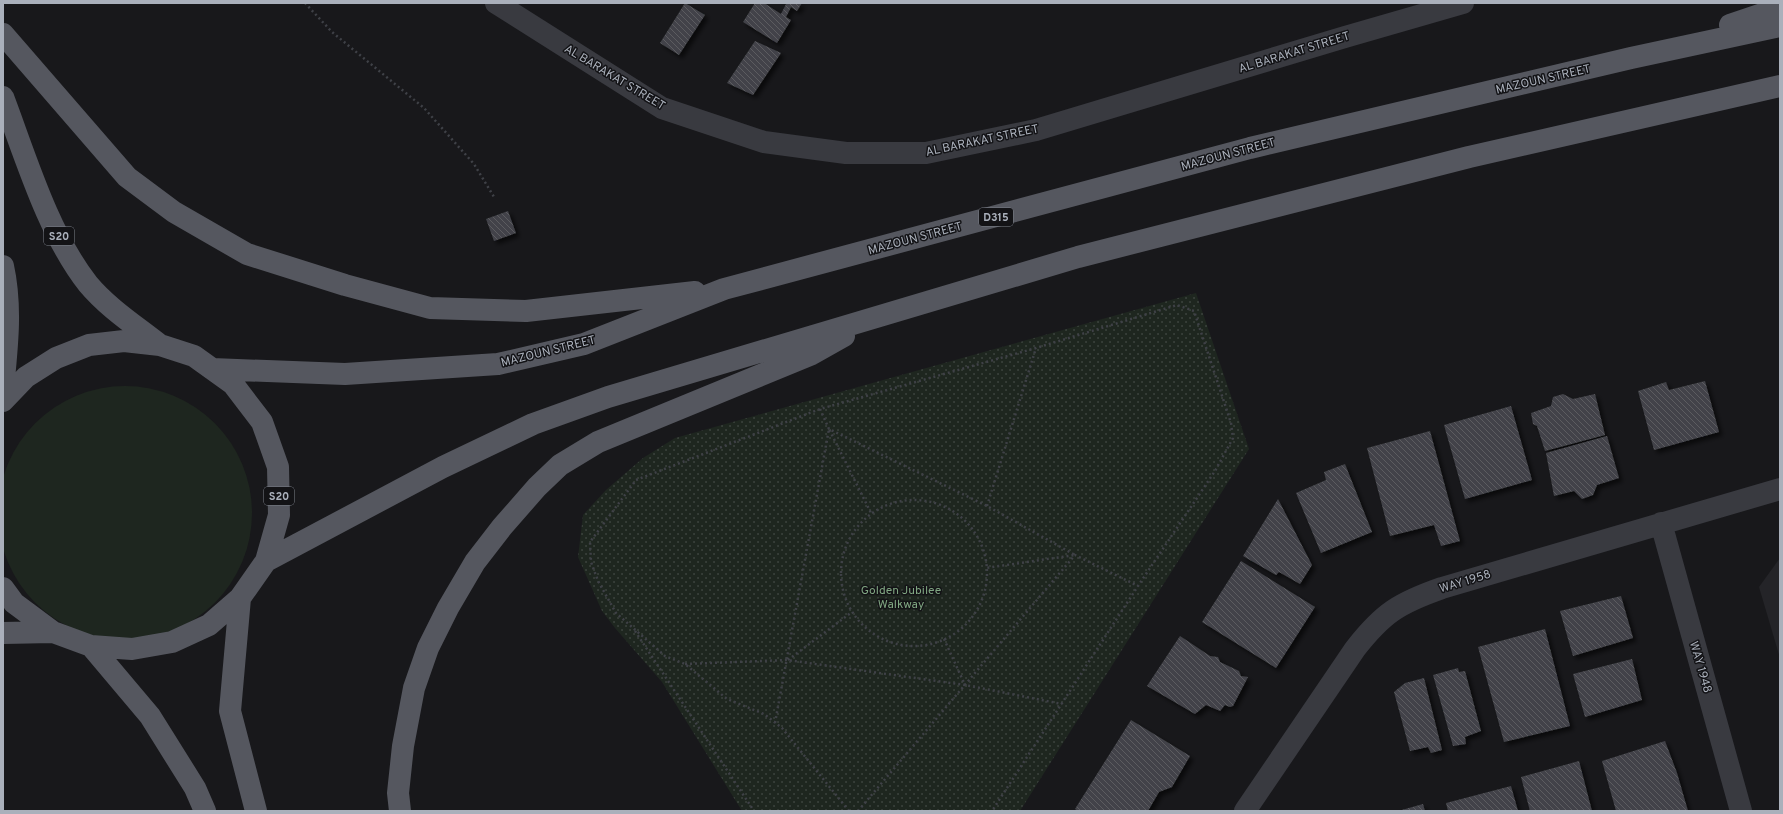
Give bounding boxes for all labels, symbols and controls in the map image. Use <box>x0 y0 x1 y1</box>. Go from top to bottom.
street label: AL BARAKAT STREET <box>1237 28 1352 77</box>
street label: AL BARAKAT STREET <box>561 41 668 114</box>
street label: MAZOUN STREET <box>1494 61 1592 99</box>
street label: AL BARAKAT STREET <box>924 121 1040 161</box>
street label: MAZOUN STREET <box>1179 135 1277 175</box>
road number: D315 <box>979 208 1013 226</box>
street label: MAZOUN STREET <box>866 219 964 259</box>
road number: S20 <box>44 227 74 245</box>
street label: MAZOUN STREET <box>499 332 597 371</box>
road number: S20 <box>264 487 294 505</box>
street label: WAY 1958 <box>1438 567 1493 597</box>
park label: Golden Jubilee Walkway <box>861 583 941 613</box>
street label: WAY 1948 <box>1685 640 1715 695</box>

